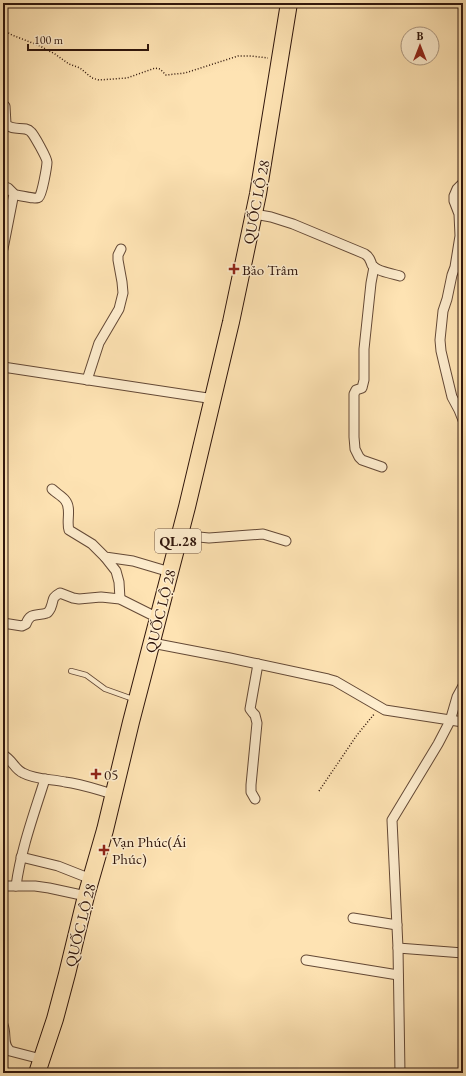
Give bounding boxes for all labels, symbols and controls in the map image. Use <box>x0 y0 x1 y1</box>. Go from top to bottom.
scale bar <box>28 26 148 52</box>
north arrow <box>400 26 440 66</box>
text: B <box>417 29 424 43</box>
text: 100 m <box>34 32 64 48</box>
street label: QUỐC LỘ 28 <box>239 158 273 246</box>
place label: Bảo Trâm <box>242 260 299 279</box>
marker: Bảo Trâm <box>229 264 239 274</box>
road number: QL.28 <box>155 529 201 553</box>
street label: QUỐC LỘ 28 <box>140 567 180 655</box>
place label: 05 <box>104 765 118 784</box>
marker: 05 <box>91 769 101 779</box>
place label: Vạn Phúc(Ái Phúc) <box>112 832 187 868</box>
marker: Vạn Phúc(Ái Phúc) <box>99 845 109 855</box>
street label: QUỐC LỘ 28 <box>60 881 100 969</box>

